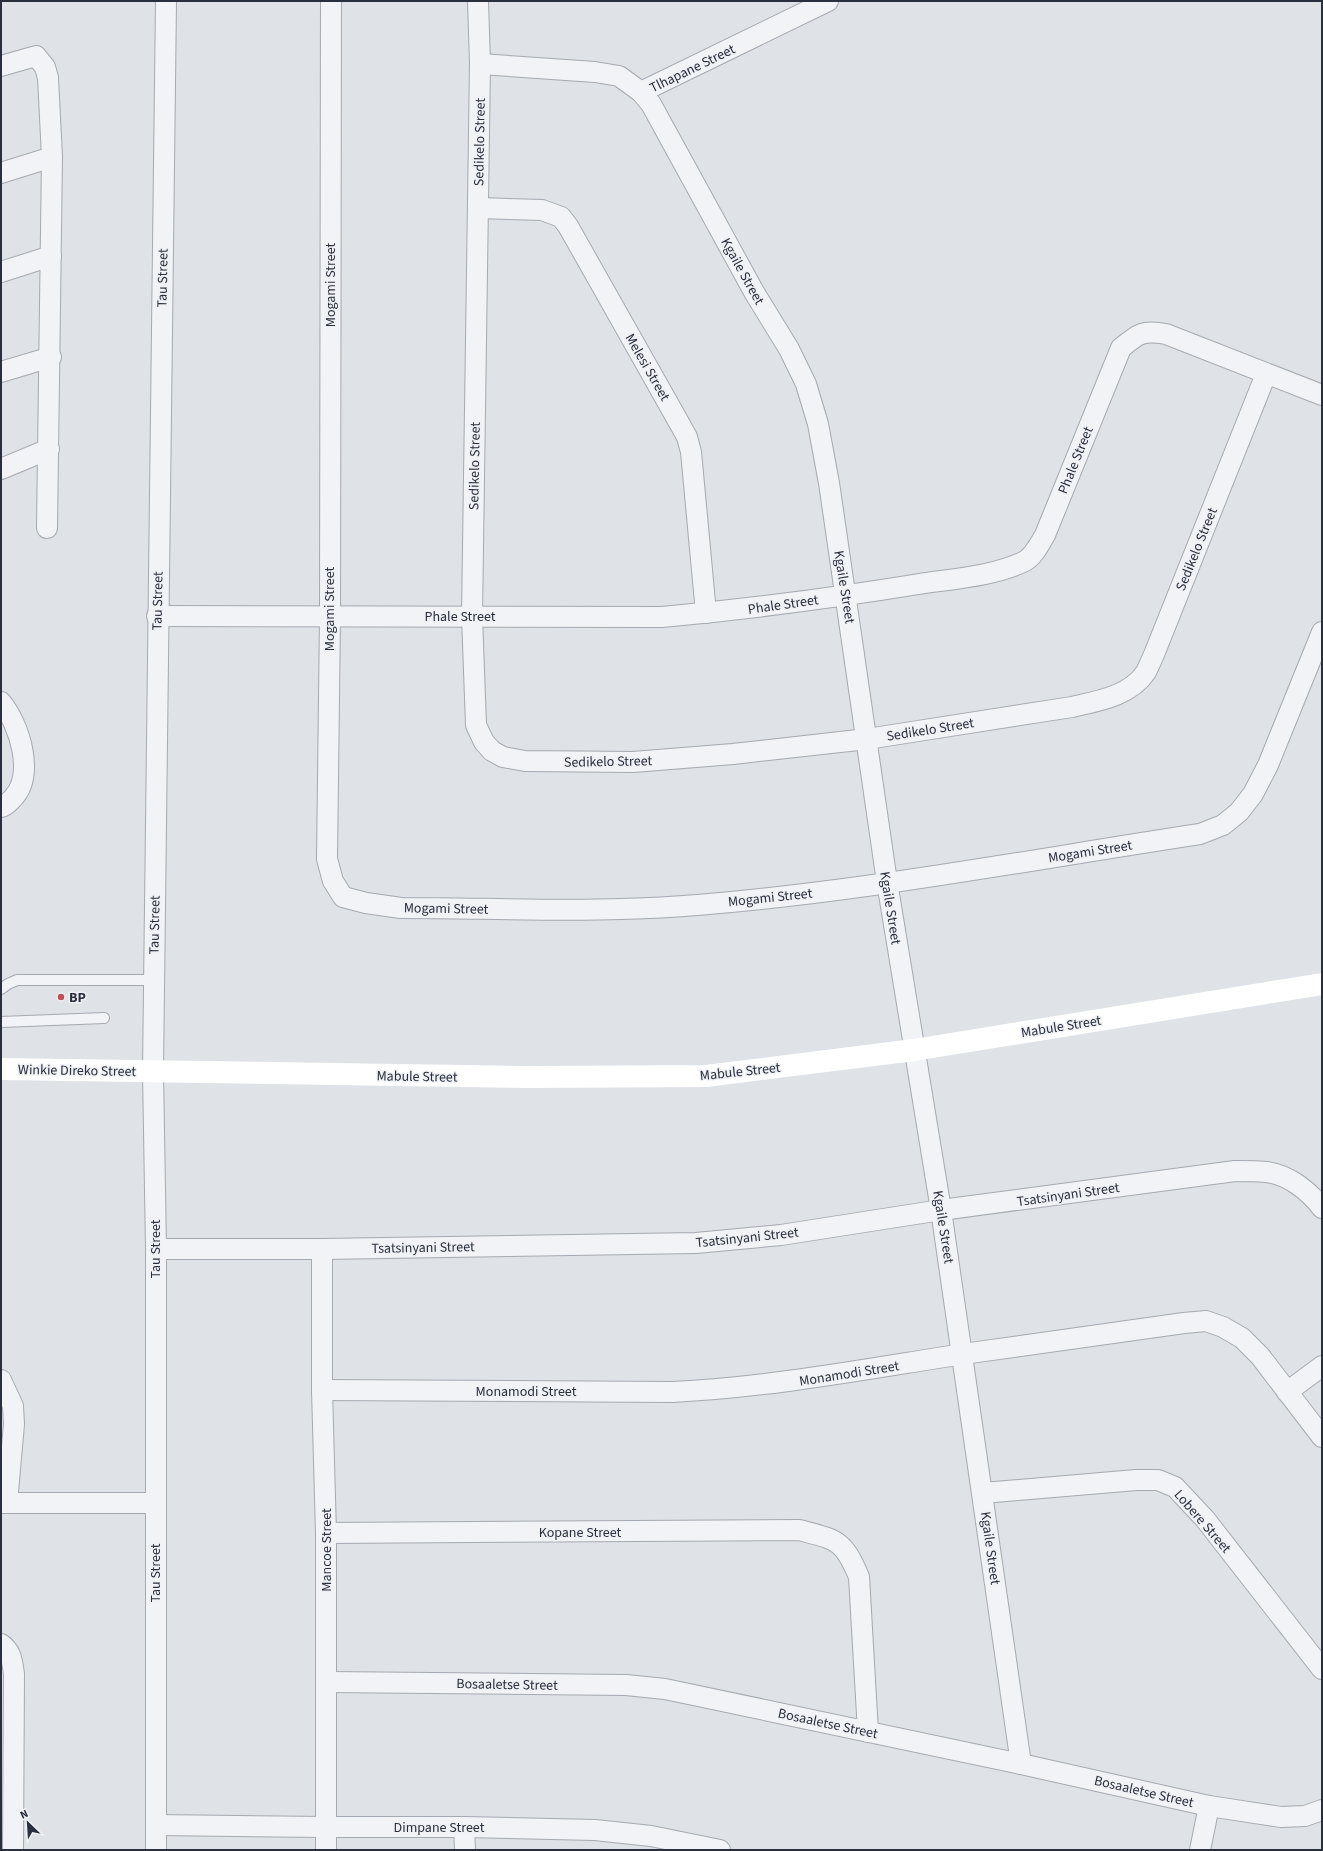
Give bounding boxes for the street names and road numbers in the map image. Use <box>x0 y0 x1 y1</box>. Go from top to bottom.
street label: Tlhapane Street <box>646 39 739 98</box>
street label: Sedikelo Street <box>469 97 491 186</box>
street label: Kgaile Street <box>715 234 769 309</box>
street label: Mogami Street <box>321 242 341 327</box>
street label: Tau Street <box>152 248 174 308</box>
street label: Melesi Street <box>620 330 675 405</box>
street label: Sedikelo Street <box>464 421 486 510</box>
street label: Phale Street <box>1053 423 1099 497</box>
street label: Sedikelo Street <box>1171 504 1223 594</box>
street label: Kgaile Street <box>828 549 860 625</box>
street label: Mogami Street <box>320 566 340 651</box>
street label: Tau Street <box>147 571 169 631</box>
street label: Phale Street <box>747 590 820 620</box>
street label: Phale Street <box>425 607 496 627</box>
street label: Sedikelo Street <box>885 713 976 747</box>
street label: Sedikelo Street <box>564 751 653 773</box>
street label: Mogami Street <box>1047 835 1134 868</box>
street label: Kgaile Street <box>874 870 906 946</box>
street label: Mogami Street <box>727 884 813 912</box>
street label: Tau Street <box>144 895 166 955</box>
street label: Mogami Street <box>404 898 489 920</box>
street label: Mabule Street <box>1020 1011 1103 1043</box>
street label: Mabule Street <box>699 1058 782 1086</box>
street label: Winkie Direko Street <box>18 1060 136 1082</box>
street label: Mabule Street <box>376 1066 458 1088</box>
street label: Tsatsinyani Street <box>1016 1178 1121 1212</box>
street label: Kgaile Street <box>927 1189 959 1265</box>
street label: Tau Street <box>146 1219 166 1279</box>
street label: Tsatsinyani Street <box>695 1223 800 1253</box>
street label: Tsatsinyani Street <box>371 1237 475 1259</box>
street label: Monamodi Street <box>798 1356 901 1392</box>
street label: Monamodi Street <box>476 1382 577 1402</box>
street label: Lobere Street <box>1169 1485 1236 1558</box>
street label: Mancoe Street <box>317 1508 337 1592</box>
street label: Kgaile Street <box>975 1510 1005 1586</box>
street label: Kopane Street <box>539 1523 622 1543</box>
street label: Tau Street <box>146 1543 166 1603</box>
street label: Bosaaletse Street <box>456 1674 558 1696</box>
street label: Bosaaletse Street <box>776 1704 880 1744</box>
street label: Bosaaletse Street <box>1092 1771 1196 1813</box>
street label: Dimpane Street <box>394 1818 485 1838</box>

